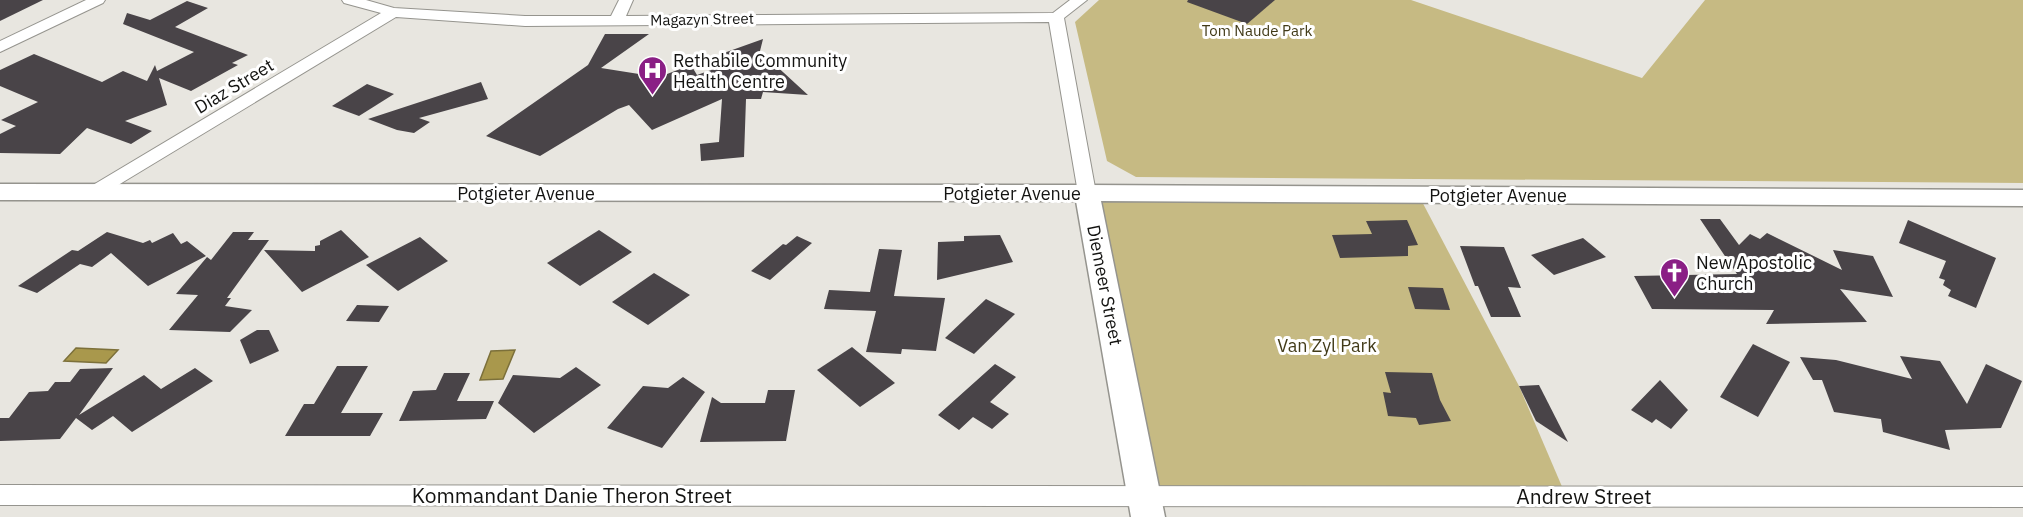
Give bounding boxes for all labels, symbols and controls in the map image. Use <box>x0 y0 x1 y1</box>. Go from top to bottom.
street label: Magazyn Street <box>650 9 754 29</box>
park label: Tom Naude Park <box>1202 21 1312 40</box>
place label: Rethabile Community Health Centre <box>673 49 847 93</box>
street label: Diaz Street <box>190 53 278 119</box>
hospital icon: Rethabile Community Health Centre <box>636 54 668 96</box>
street label: Potgieter Avenue <box>457 182 595 205</box>
street label: Potgieter Avenue <box>943 182 1081 205</box>
street label: Potgieter Avenue <box>1429 184 1567 207</box>
street label: Diemeer Street <box>1082 223 1128 347</box>
place label: New Apostolic Church <box>1696 251 1812 295</box>
church icon: New Apostolic Church <box>1659 256 1691 298</box>
park label: Van Zyl Park <box>1277 334 1377 357</box>
street label: Kommandant Danie Theron Street <box>412 481 732 509</box>
street label: Andrew Street <box>1516 482 1652 510</box>

